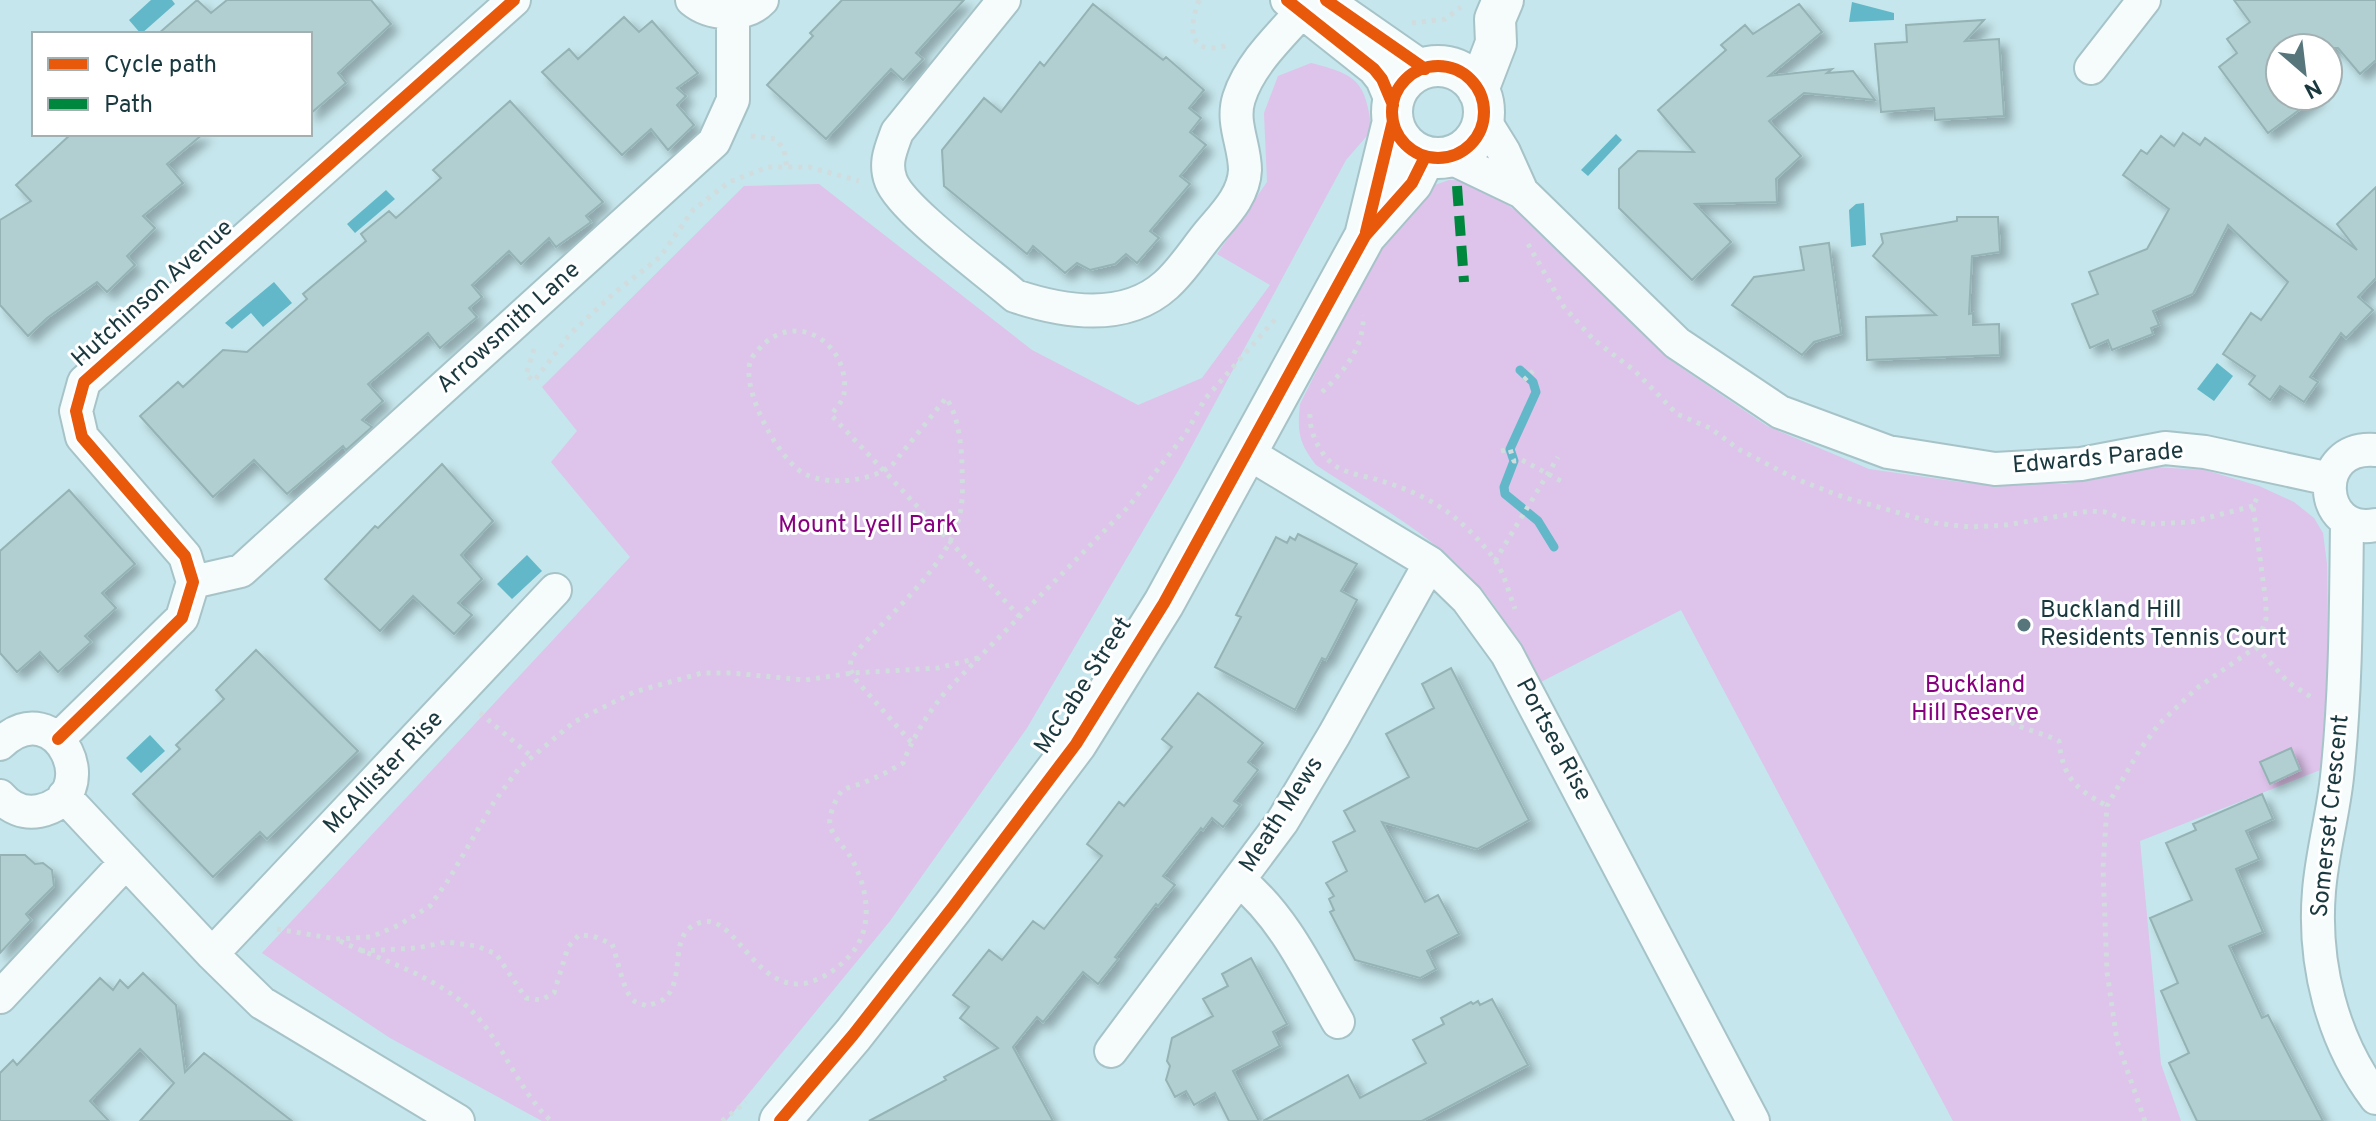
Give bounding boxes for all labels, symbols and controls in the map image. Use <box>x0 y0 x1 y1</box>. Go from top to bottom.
legend <box>32 32 312 136</box>
north arrow <box>2264 32 2344 112</box>
text: Cycle path <box>104 51 217 81</box>
text: N <box>2299 72 2326 103</box>
text: Path <box>104 91 153 121</box>
street label: Hutchinson Avenue <box>66 214 240 374</box>
street label: Arrowsmith Lane <box>431 256 587 400</box>
street label: Edwards Parade <box>2011 437 2185 481</box>
park label: Mount Lyell Park <box>778 511 958 541</box>
place label: Buckland Hill Residents Tennis Court <box>2040 596 2287 654</box>
street label: McCabe Street <box>1029 612 1139 760</box>
marker: Buckland Hill Residents Tennis Court <box>2015 616 2033 634</box>
park label: Buckland Hill Reserve <box>1911 671 2039 729</box>
street label: Portsea Rise <box>1508 673 1598 807</box>
street label: McAllister Rise <box>318 705 450 841</box>
street label: Somerset Crescent <box>2305 713 2357 919</box>
street label: Meath Mews <box>1233 751 1331 879</box>

